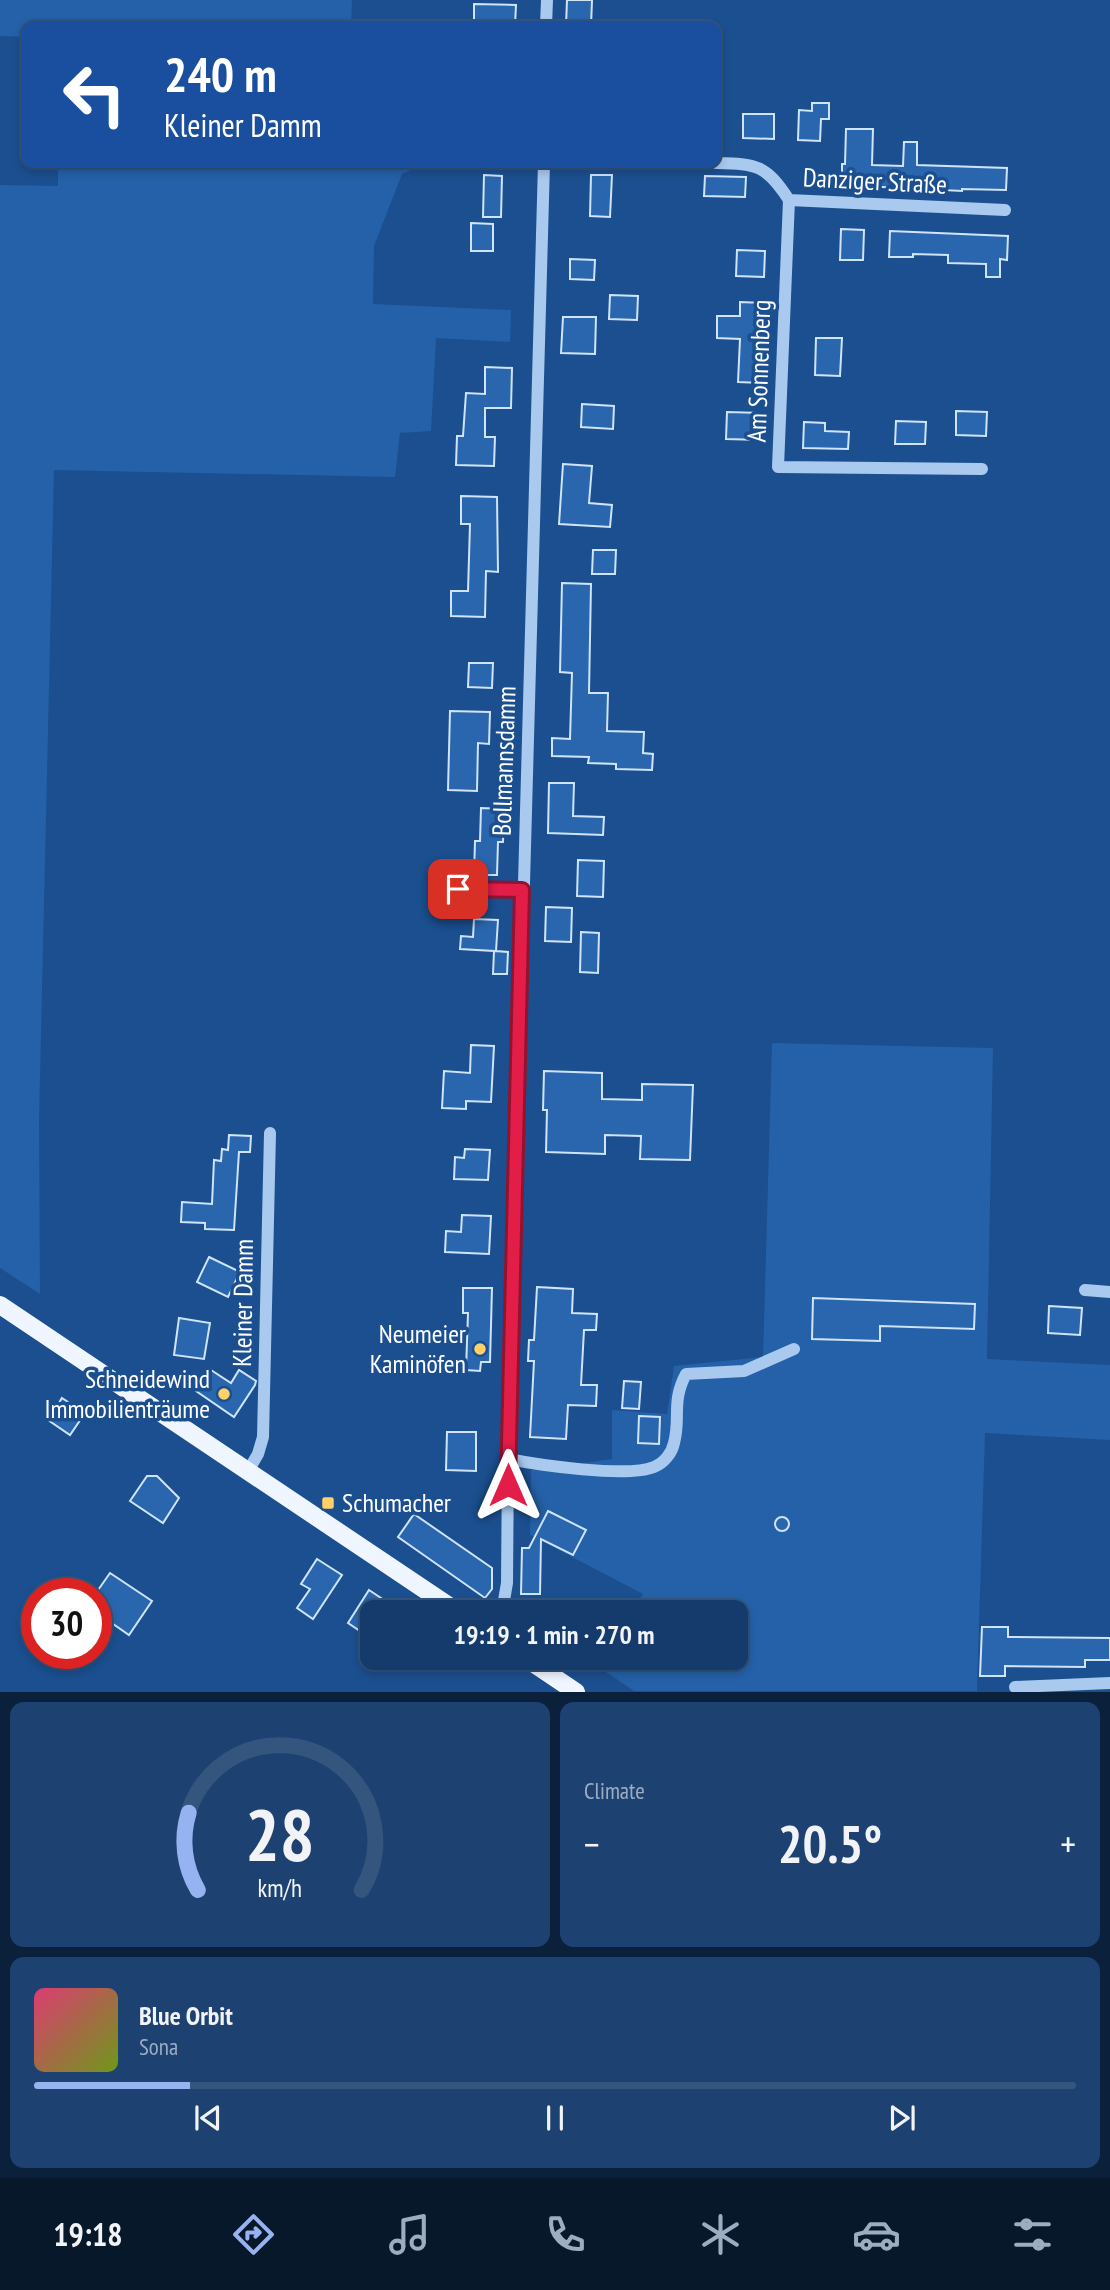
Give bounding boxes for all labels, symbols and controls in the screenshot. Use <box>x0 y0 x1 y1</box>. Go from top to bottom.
text: 240 m <box>164 42 277 106</box>
icon: left <box>49 49 140 140</box>
text: Kleiner Damm <box>164 104 321 146</box>
street label: Danziger Straße <box>802 160 948 201</box>
street label: Am Sonnenberg <box>740 299 777 443</box>
street label: Bollmannsdamm <box>484 685 523 837</box>
pin <box>428 859 488 919</box>
icon: arrive <box>439 870 477 908</box>
street label: Kleiner Damm <box>225 1239 260 1367</box>
place label: Neumeier Kaminöfen <box>370 1317 466 1380</box>
marker: Neumeier Kaminöfen <box>472 1341 488 1357</box>
place label: Schneidewind Immobilienträume <box>44 1362 210 1425</box>
marker: Schneidewind Immobilienträume <box>216 1386 232 1402</box>
position arrow <box>471 1448 545 1522</box>
place label: Schumacher <box>342 1486 451 1519</box>
marker: Schumacher <box>320 1495 336 1511</box>
speed limit sign: 30 <box>21 1578 112 1669</box>
text: 19:19 · 1 min · 270 m <box>454 1618 654 1651</box>
text: Climate <box>584 1776 645 1805</box>
text: 28 <box>245 1787 315 1881</box>
text: 20.5° <box>778 1810 882 1877</box>
text: − <box>584 1819 600 1868</box>
text: + <box>1060 1819 1076 1868</box>
text: km/h <box>258 1872 302 1904</box>
text: Blue Orbit <box>139 1999 233 2032</box>
text: Sona <box>139 2032 178 2061</box>
icon: previous <box>189 2099 227 2137</box>
icon: pause <box>536 2099 574 2137</box>
icon: next <box>883 2099 921 2137</box>
icon: directions <box>229 2210 278 2259</box>
icon: music <box>385 2210 434 2259</box>
icon: phone <box>541 2210 590 2259</box>
icon: climate <box>696 2210 745 2259</box>
icon: car <box>852 2210 901 2259</box>
icon: filters <box>1008 2210 1057 2259</box>
text: 19:18 <box>53 2213 123 2255</box>

